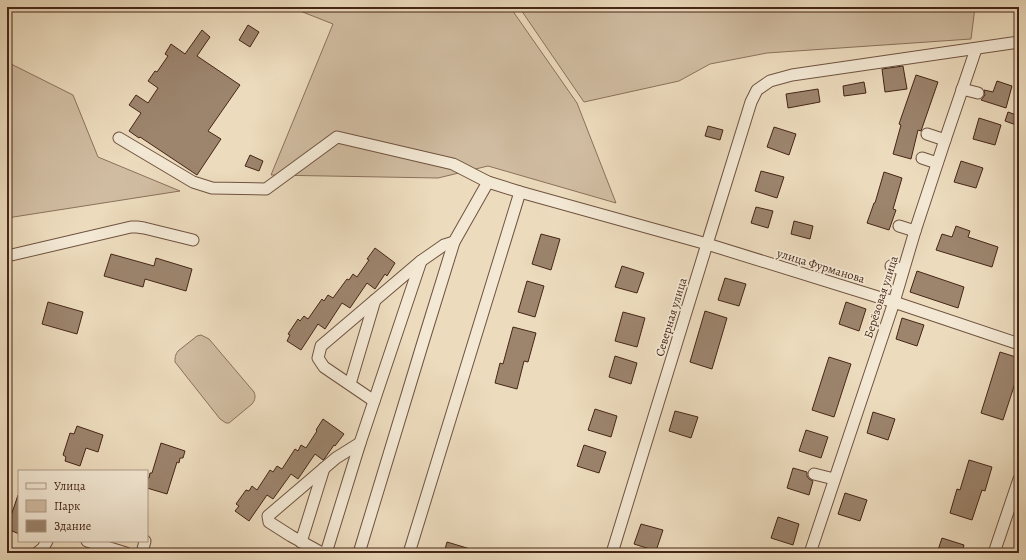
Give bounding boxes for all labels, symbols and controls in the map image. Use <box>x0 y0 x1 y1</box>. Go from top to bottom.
street label: улица Фурманова <box>774 245 867 287</box>
street label: Берёзовая улица <box>860 253 902 340</box>
street label: Северная улица <box>651 275 691 358</box>
legend <box>18 470 148 542</box>
text: Улица <box>54 478 86 494</box>
text: Парк <box>54 498 80 514</box>
text: Здание <box>54 518 91 534</box>

